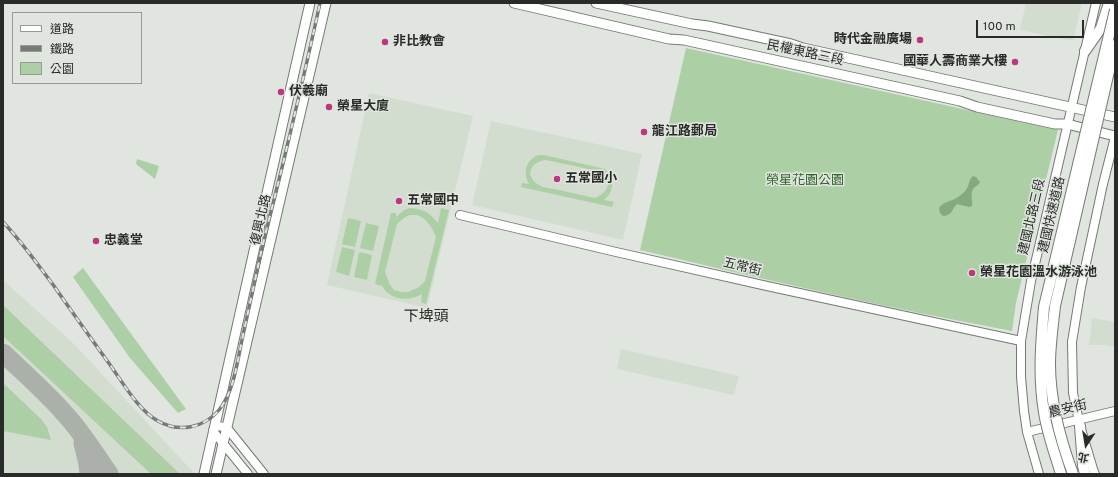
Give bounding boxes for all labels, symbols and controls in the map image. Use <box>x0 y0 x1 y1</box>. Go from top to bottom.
legend <box>12 12 142 84</box>
scale bar <box>978 12 1086 38</box>
text: 100 m <box>983 19 1016 35</box>
text: 道路 <box>50 22 74 38</box>
place label: 時代金融廣場 <box>834 32 912 48</box>
place label: 非比教會 <box>393 34 445 50</box>
marker: 時代金融廣場 <box>915 35 925 45</box>
marker: 非比教會 <box>380 37 390 47</box>
street label: 民權東路三段 <box>765 38 845 70</box>
text: 鐵路 <box>50 42 74 58</box>
place label: 國華人壽商業大樓 <box>903 54 1007 70</box>
marker: 國華人壽商業大樓 <box>1010 57 1020 67</box>
text: 公園 <box>50 62 74 78</box>
place label: 伏羲廟 <box>289 84 328 100</box>
marker: 伏羲廟 <box>276 87 286 97</box>
place label: 榮星大廈 <box>337 99 389 115</box>
marker: 榮星大廈 <box>324 102 334 112</box>
place label: 龍江路郵局 <box>652 124 717 140</box>
marker: 龍江路郵局 <box>639 127 649 137</box>
place label: 五常國小 <box>565 171 617 187</box>
park label: 榮星花園公園 <box>766 173 844 189</box>
marker: 五常國小 <box>552 174 562 184</box>
street label: 建國快速道路 <box>1037 175 1069 255</box>
street label: 建國北路三段 <box>1017 177 1049 257</box>
street label: 復興北路 <box>249 193 275 247</box>
place label: 五常國中 <box>407 193 459 209</box>
marker: 五常國中 <box>394 196 404 206</box>
place label: 忠義堂 <box>104 233 143 249</box>
marker: 忠義堂 <box>91 236 101 246</box>
street label: 五常街 <box>721 256 763 280</box>
place label: 榮星花園溫水游泳池 <box>980 265 1097 281</box>
marker: 榮星花園溫水游泳池 <box>967 268 977 278</box>
district label: 下埤頭 <box>404 309 448 327</box>
street label: 農安街 <box>1047 398 1089 422</box>
north arrow <box>1066 425 1106 465</box>
text: 北 <box>1077 449 1090 465</box>

